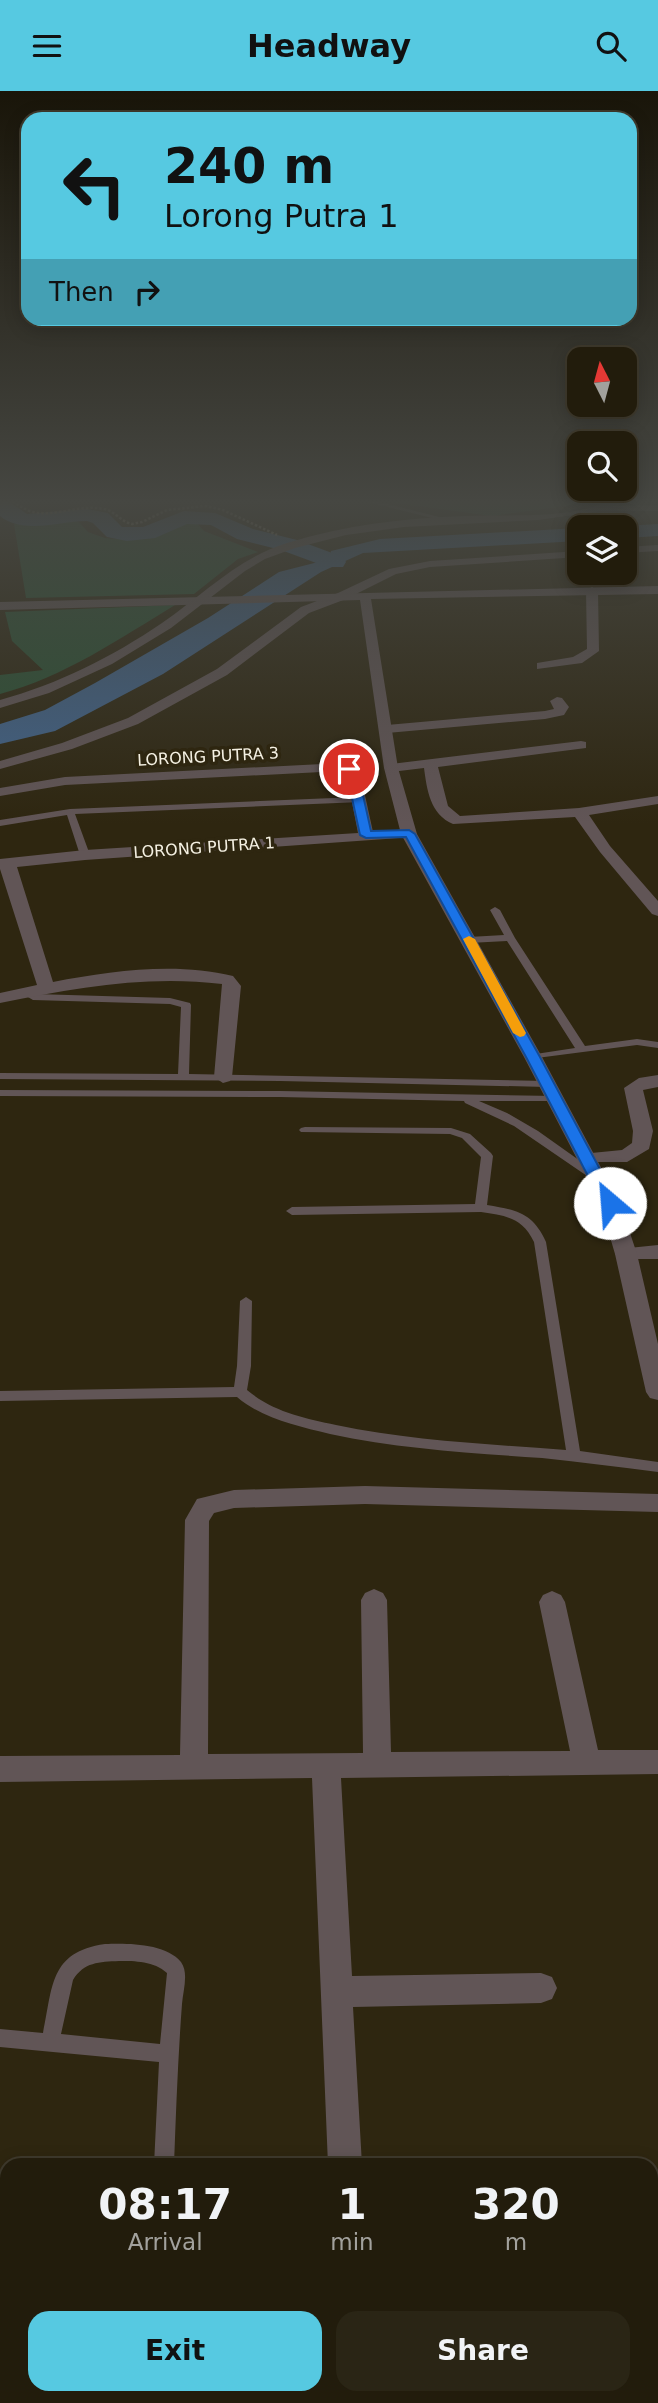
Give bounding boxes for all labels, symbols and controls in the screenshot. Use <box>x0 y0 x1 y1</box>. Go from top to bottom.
icon: menu <box>28 27 66 65</box>
text: Headway <box>247 27 411 65</box>
icon: search <box>592 27 630 65</box>
text: 240 m <box>164 138 334 195</box>
icon: left <box>49 140 140 231</box>
text: Lorong Putra 1 <box>164 197 399 235</box>
icon: right <box>128 273 166 311</box>
text: Then <box>49 277 114 307</box>
north arrow <box>567 347 637 417</box>
map controls <box>567 347 637 585</box>
button: search <box>567 431 637 501</box>
button: layers <box>567 515 637 585</box>
pin <box>319 739 379 799</box>
street label: LORONG PUTRA 3 <box>137 743 279 770</box>
icon: arrive <box>330 750 368 788</box>
street label: LORONG PUTRA 1 <box>133 833 275 862</box>
position arrow <box>573 1166 647 1240</box>
text: 08:17 <box>98 2180 232 2229</box>
text: 1 <box>337 2180 367 2229</box>
text: 320 <box>472 2180 560 2229</box>
text: Arrival <box>128 2229 203 2255</box>
text: min <box>330 2229 374 2255</box>
text: m <box>505 2229 527 2255</box>
button: Exit <box>28 2311 322 2391</box>
button: Share <box>336 2311 630 2391</box>

